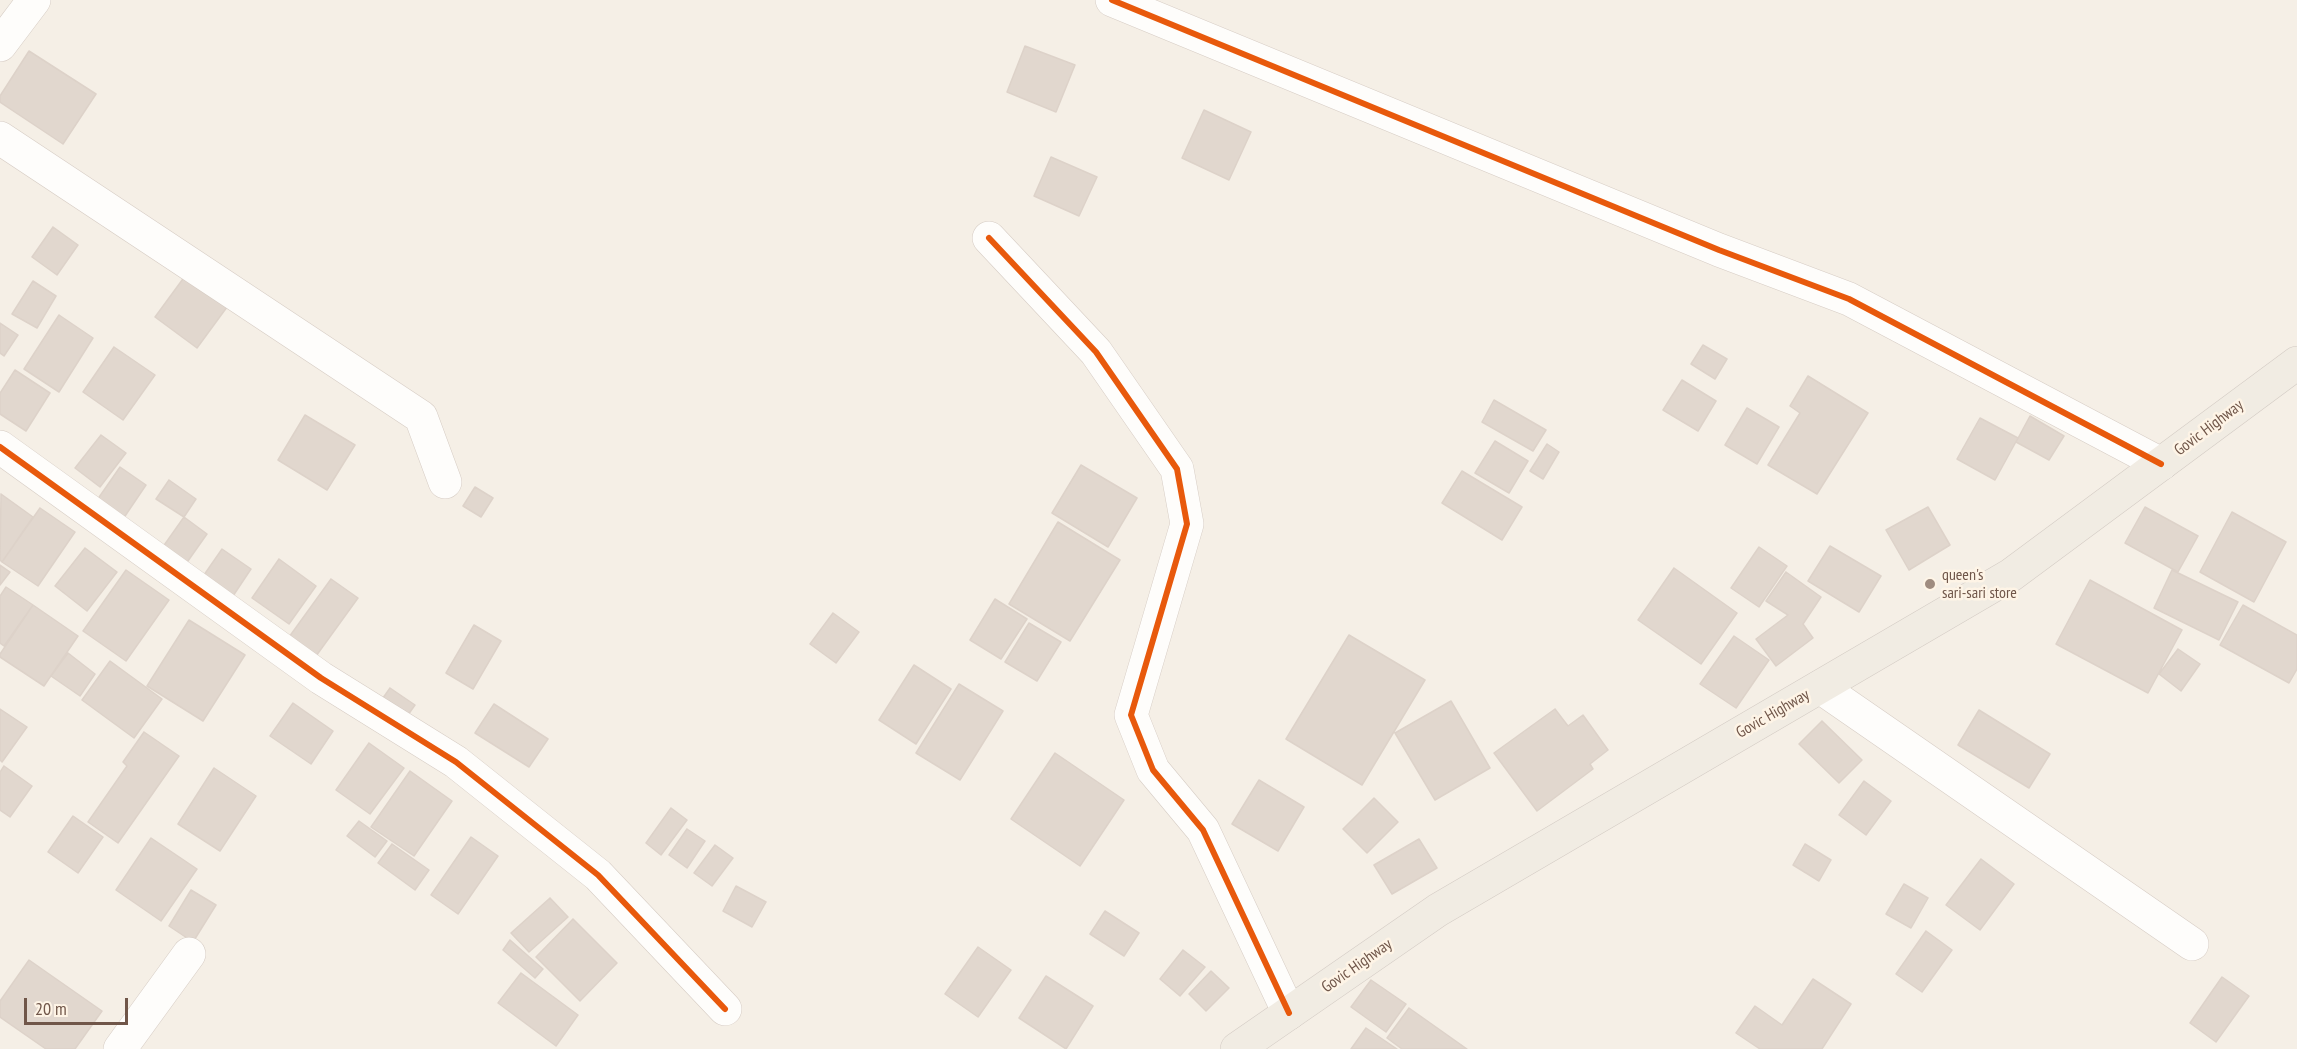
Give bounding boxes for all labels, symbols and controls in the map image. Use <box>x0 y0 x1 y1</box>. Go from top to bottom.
street label: Govic Highway <box>2171 396 2247 460</box>
place label: queen's sari-sari store <box>1942 565 2017 603</box>
marker: queen's sari-sari store <box>1923 577 1937 591</box>
street label: Govic Highway <box>1733 685 1813 743</box>
street label: Govic Highway <box>1318 935 1396 997</box>
scale bar <box>27 986 130 1024</box>
text: 20 m <box>35 997 67 1020</box>

